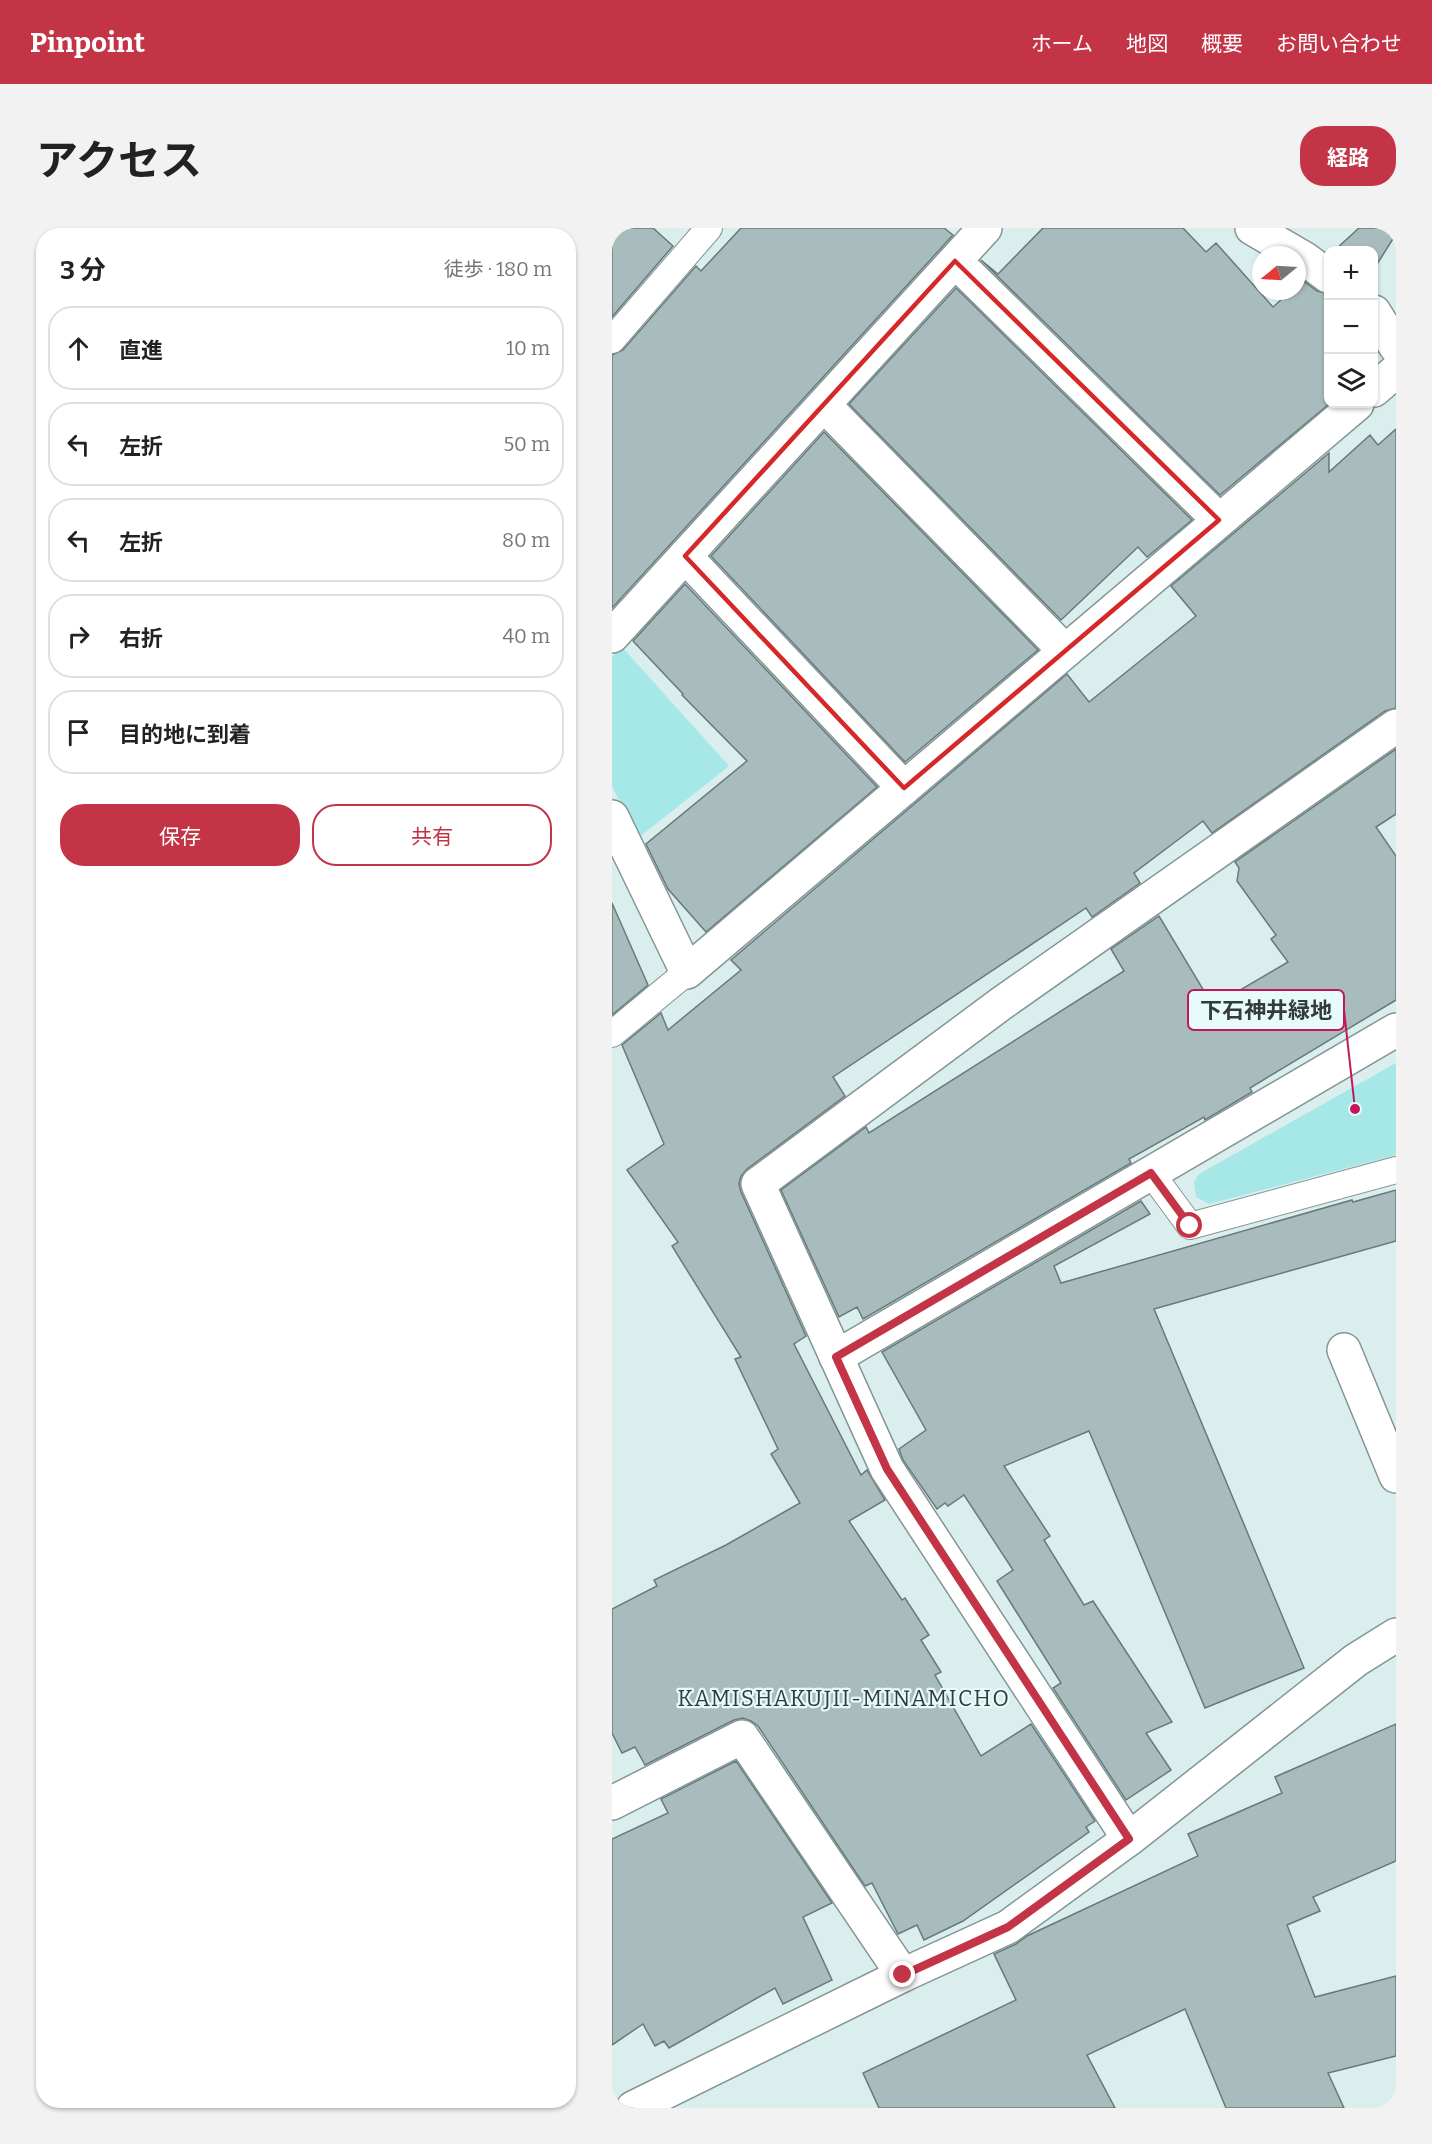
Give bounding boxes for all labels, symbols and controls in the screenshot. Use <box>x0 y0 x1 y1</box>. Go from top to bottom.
text: Pinpoint <box>30 26 145 59</box>
text: ホーム <box>1031 31 1093 57</box>
text: 地図 <box>1126 31 1168 57</box>
text: 概要 <box>1201 31 1243 57</box>
text: お問い合わせ <box>1276 31 1402 57</box>
button: 経路 <box>1300 126 1396 186</box>
text: アクセス <box>36 136 202 186</box>
north arrow <box>1252 246 1306 300</box>
map controls <box>1324 246 1378 408</box>
button: + <box>1324 246 1378 300</box>
text: 3 分 <box>60 255 106 286</box>
text: 徒歩 · 180 m <box>444 257 552 281</box>
button: − <box>1324 300 1378 354</box>
icon: ahead <box>62 332 95 365</box>
text: 10 m <box>506 336 550 360</box>
text: 直進 <box>119 337 163 364</box>
button: layers <box>1324 354 1378 408</box>
icon: left <box>62 428 95 461</box>
text: 50 m <box>503 432 550 456</box>
text: 左折 <box>119 433 163 460</box>
icon: left <box>62 524 95 557</box>
text: 80 m <box>502 528 550 552</box>
text: 左折 <box>119 529 163 556</box>
icon: right <box>62 620 95 653</box>
text: 40 m <box>502 624 550 648</box>
text: 右折 <box>119 625 163 652</box>
icon: arrive <box>62 716 95 749</box>
text: 目的地に到着 <box>119 721 251 748</box>
button: 保存 <box>60 804 300 866</box>
button: 共有 <box>312 804 552 866</box>
callout: 下石神井緑地 <box>1188 990 1344 1030</box>
text: 下石神井緑地 <box>1200 997 1332 1024</box>
route start <box>1176 1212 1202 1238</box>
district label: KAMISHAKUJII-MINAMICHO <box>678 1685 1011 1712</box>
route end <box>889 1961 915 1987</box>

